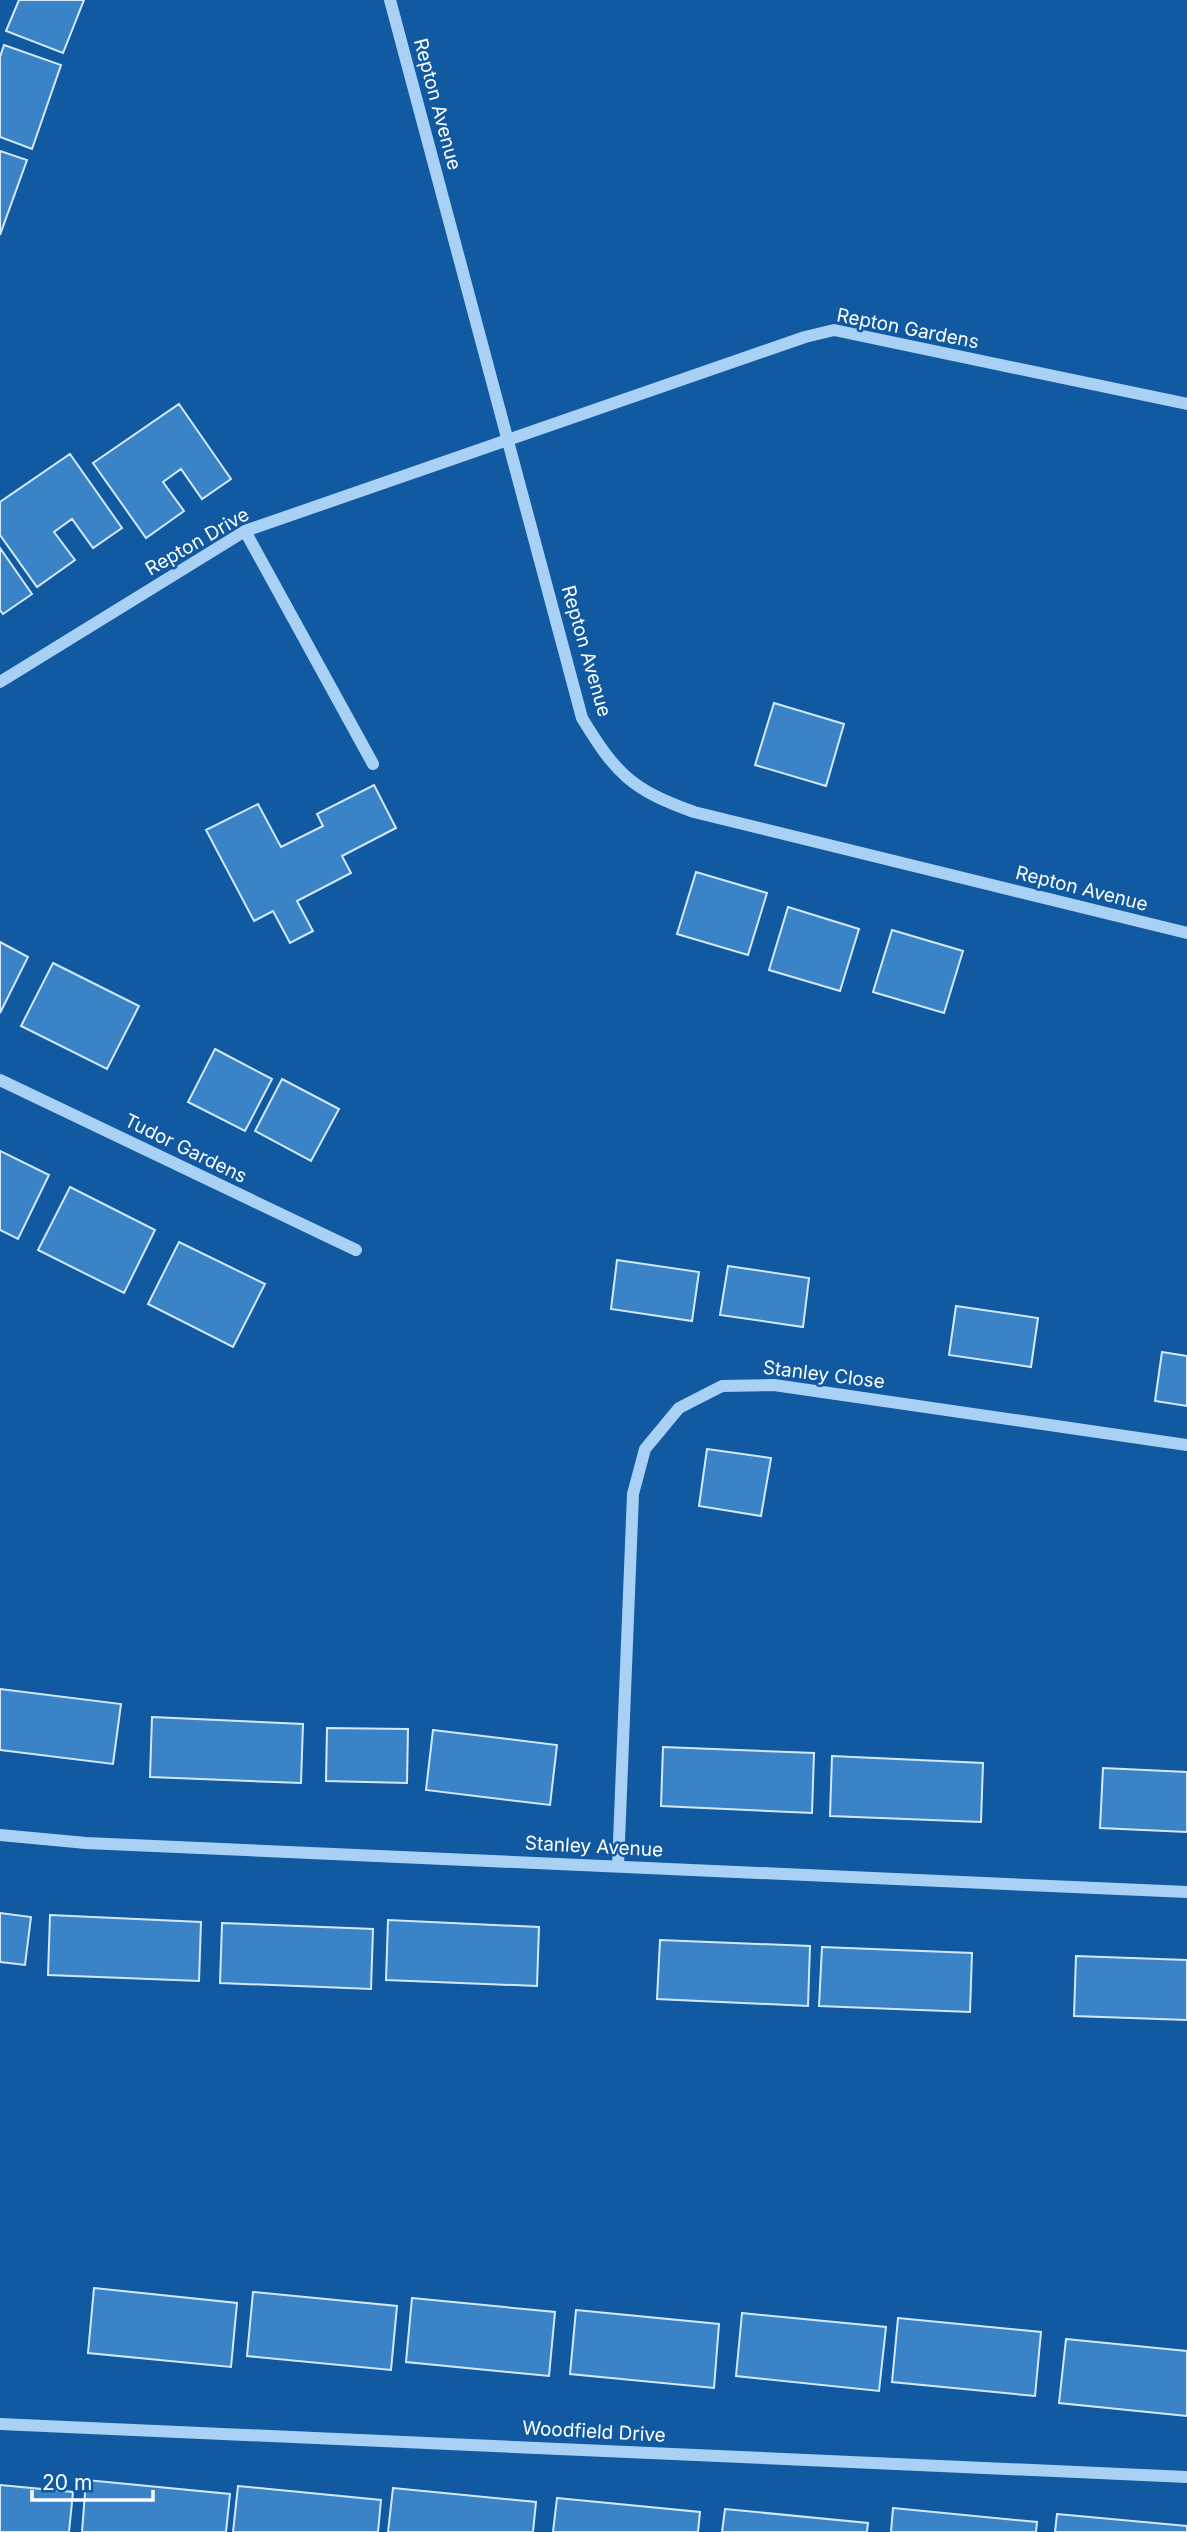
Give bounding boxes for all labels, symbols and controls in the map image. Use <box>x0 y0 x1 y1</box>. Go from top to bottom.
street label: Repton Avenue <box>409 36 466 173</box>
street label: Repton Gardens <box>835 303 981 354</box>
street label: Repton Drive <box>141 503 253 580</box>
street label: Repton Avenue <box>557 583 616 719</box>
street label: Repton Avenue <box>1013 861 1150 916</box>
street label: Tudor Gardens <box>121 1109 251 1188</box>
street label: Stanley Close <box>762 1356 886 1393</box>
street label: Stanley Avenue <box>524 1831 664 1862</box>
street label: Woodfield Drive <box>522 2416 666 2447</box>
scale bar <box>32 2458 152 2502</box>
text: 20 m <box>42 2470 92 2495</box>

